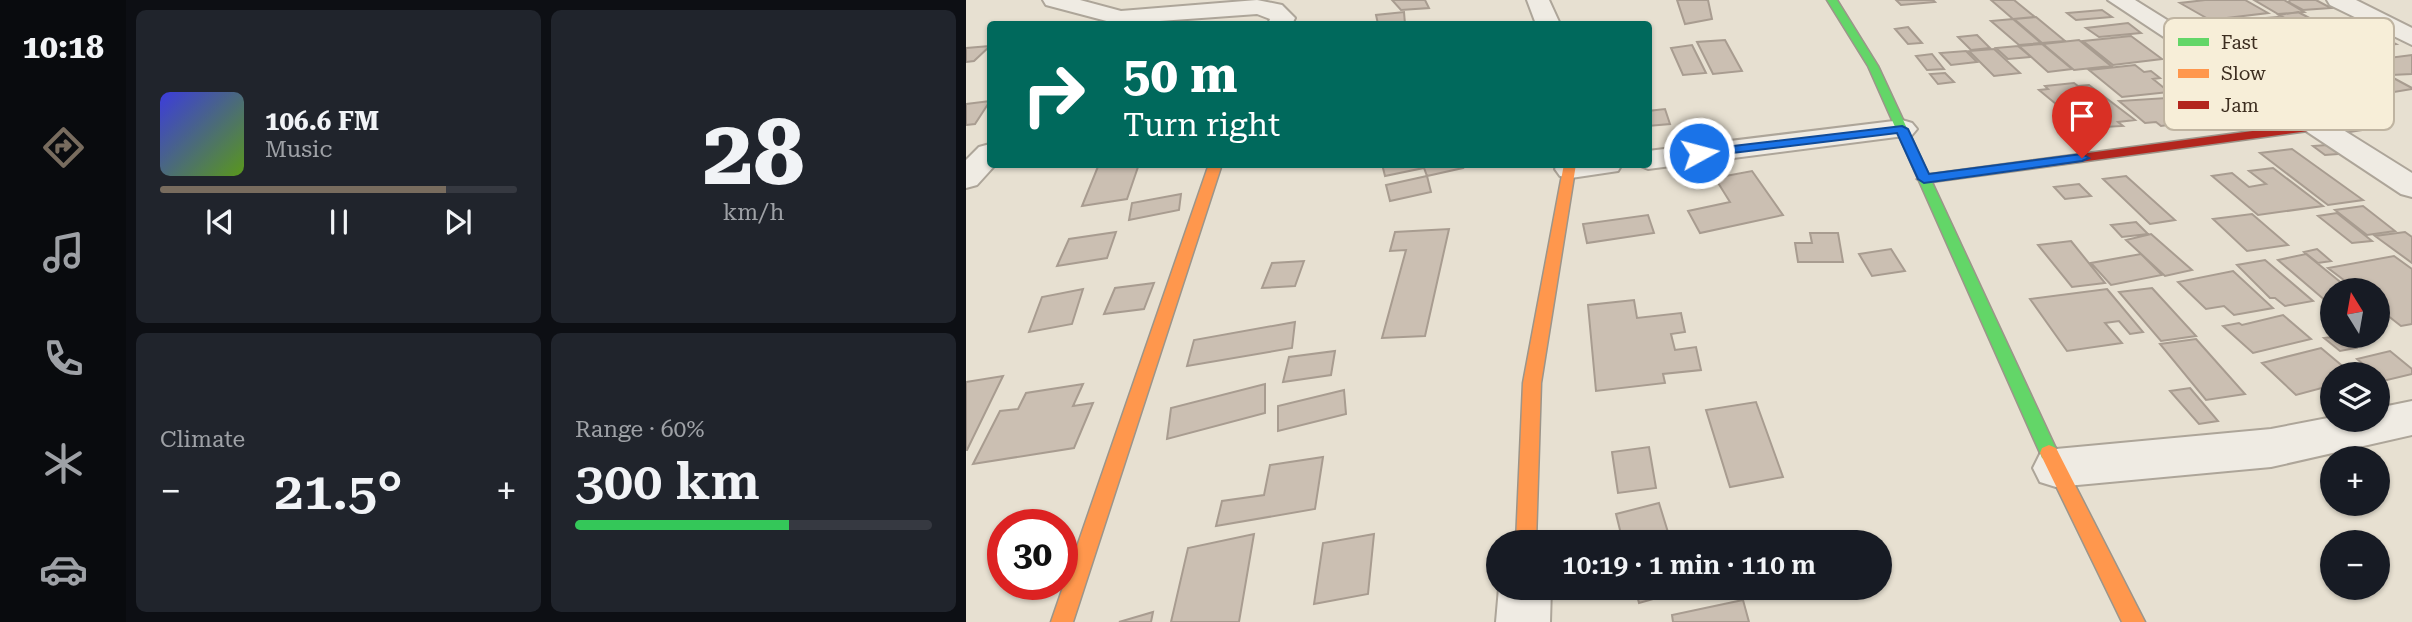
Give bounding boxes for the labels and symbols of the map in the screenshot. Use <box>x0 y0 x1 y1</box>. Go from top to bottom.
legend <box>2164 18 2394 130</box>
text: Fast <box>2221 31 2258 54</box>
text: Slow <box>2221 62 2266 85</box>
pin <box>2052 86 2112 158</box>
text: Jam <box>2221 94 2259 117</box>
position arrow <box>1662 116 1736 190</box>
north arrow <box>2320 278 2390 348</box>
speed limit sign: 30 <box>987 509 1078 600</box>

